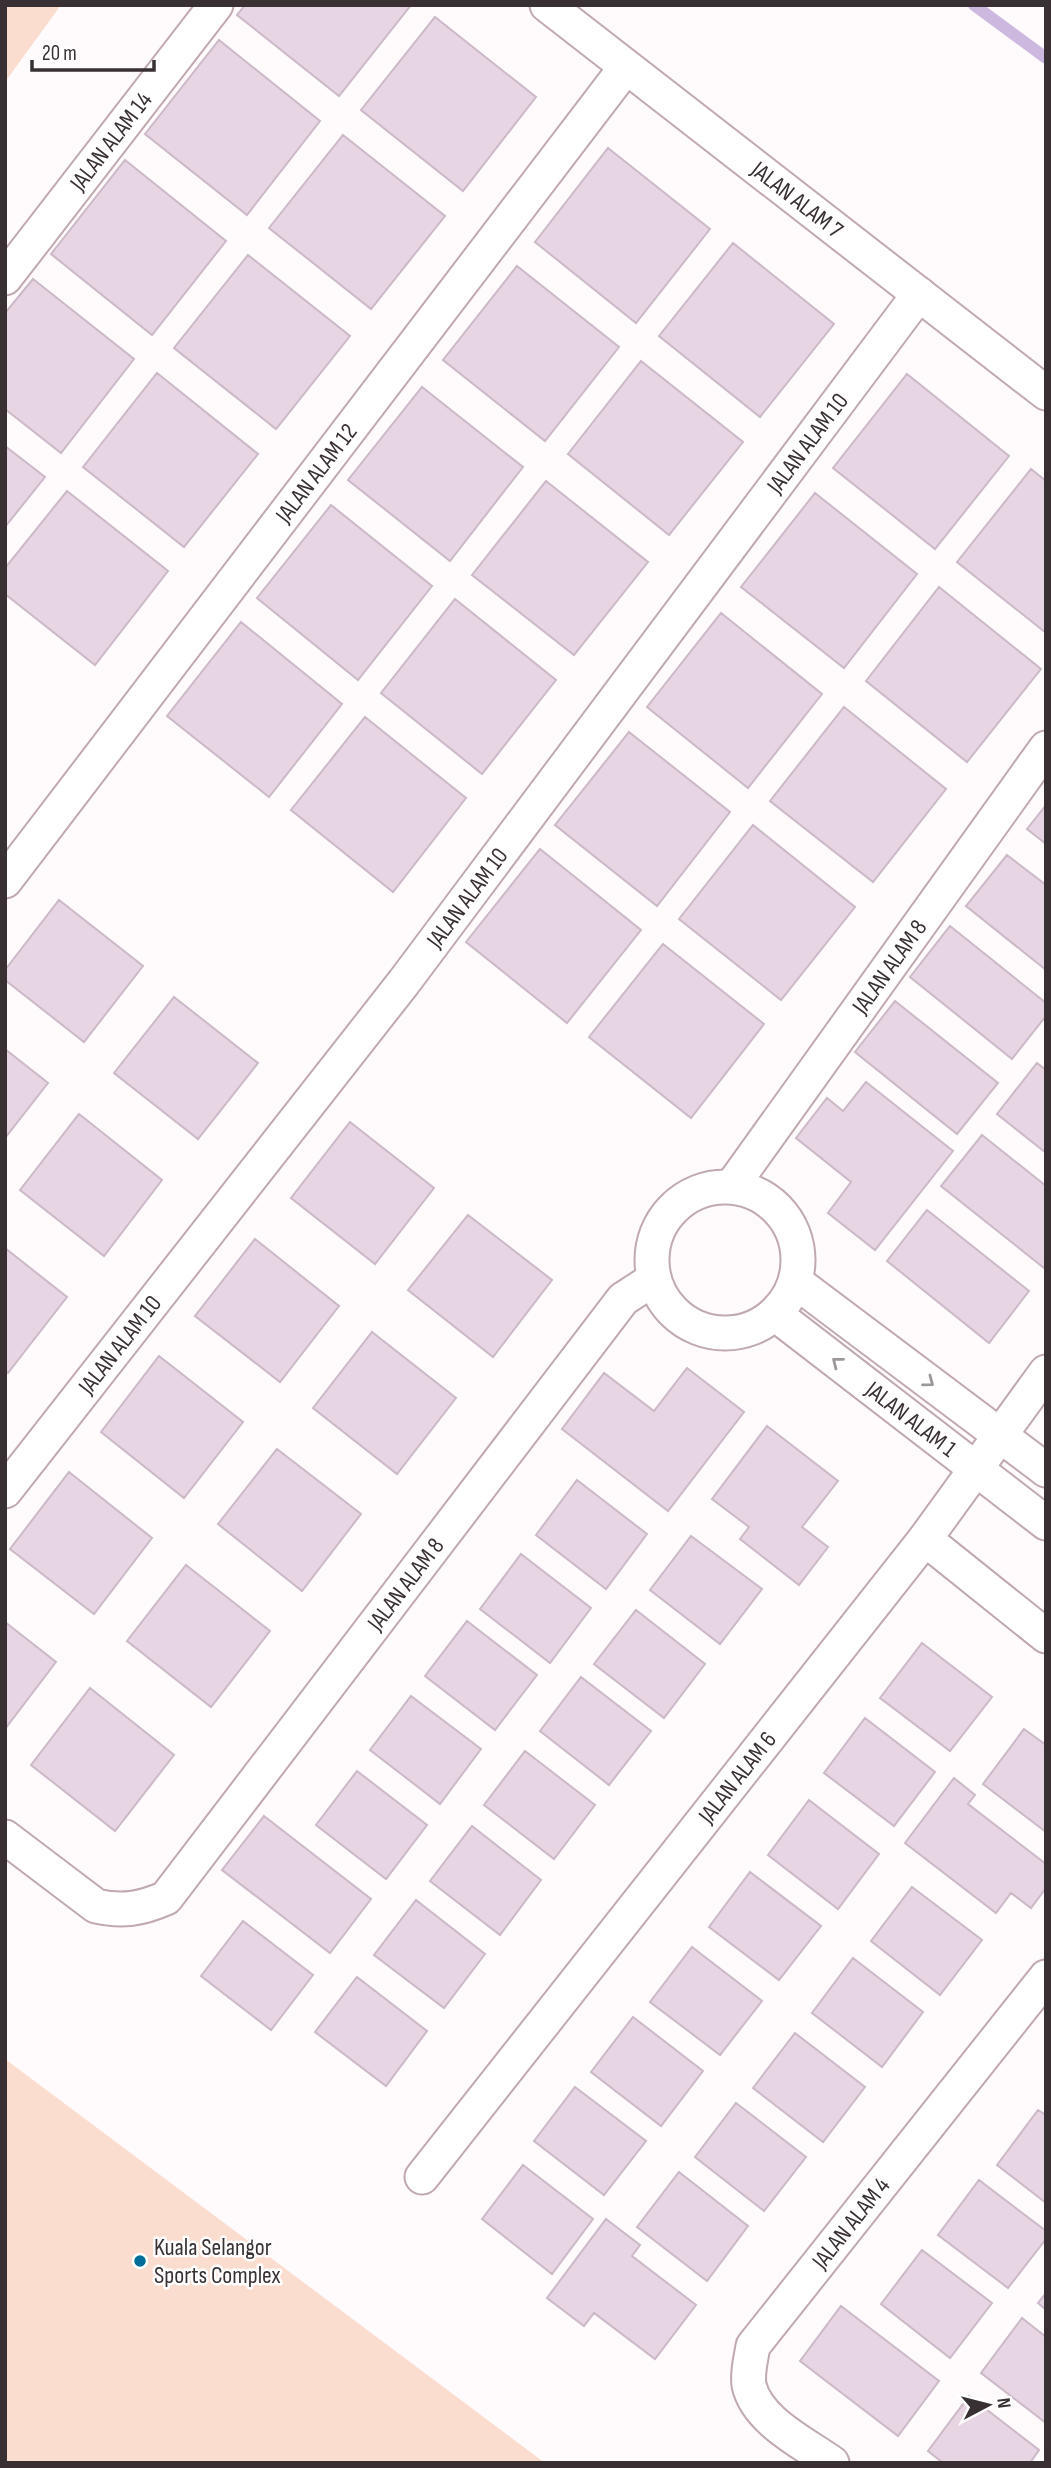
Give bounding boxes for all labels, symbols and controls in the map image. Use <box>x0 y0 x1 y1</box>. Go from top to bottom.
scale bar <box>32 28 154 72</box>
text: 20 m <box>42 41 77 66</box>
street label: JALAN ALAM 14 <box>63 86 158 197</box>
street label: JALAN ALAM 7 <box>745 155 849 245</box>
street label: JALAN ALAM 10 <box>760 388 855 500</box>
street label: JALAN ALAM 12 <box>269 418 364 530</box>
street label: JALAN ALAM 10 <box>420 842 514 955</box>
street label: JALAN ALAM 8 <box>846 914 933 1020</box>
street label: JALAN ALAM 10 <box>72 1290 168 1401</box>
one-way arrow <box>832 1357 845 1370</box>
one-way arrow <box>921 1374 934 1386</box>
street label: JALAN ALAM 1 <box>859 1375 963 1464</box>
street label: JALAN ALAM 8 <box>361 1532 451 1637</box>
street label: JALAN ALAM 6 <box>692 1726 783 1830</box>
street label: JALAN ALAM 4 <box>805 2172 896 2276</box>
place label: Kuala Selangor Sports Complex <box>154 2233 281 2290</box>
marker: Kuala Selangor Sports Complex <box>132 2253 148 2269</box>
north arrow <box>953 2370 1023 2440</box>
text: N <box>991 2397 1015 2410</box>

